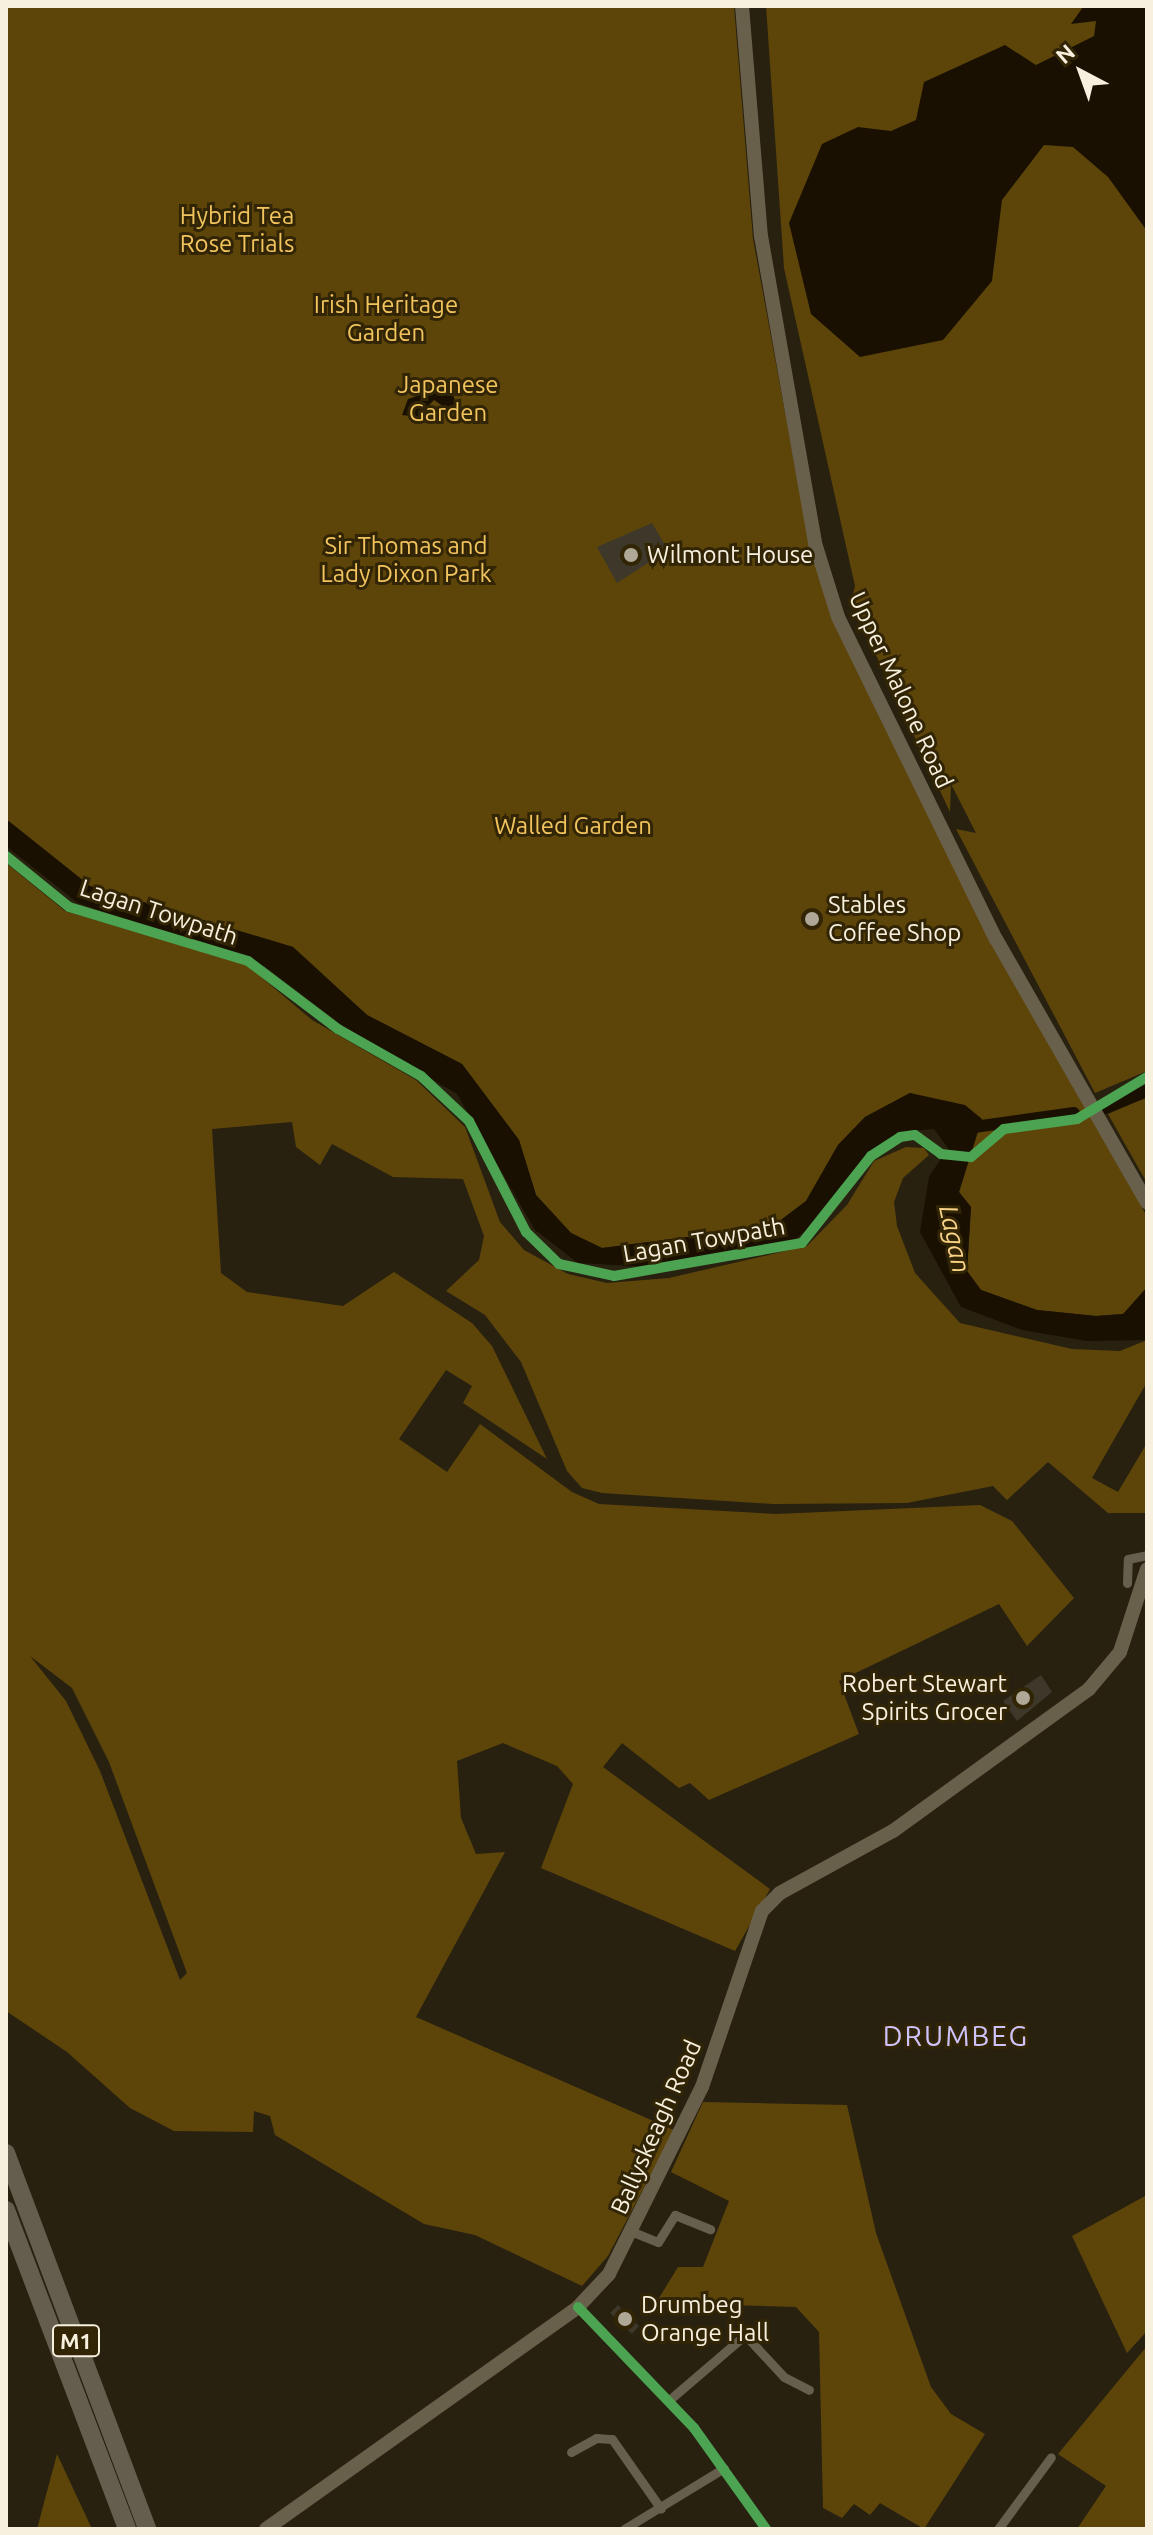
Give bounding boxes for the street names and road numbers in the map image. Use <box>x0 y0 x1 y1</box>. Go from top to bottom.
street label: Upper Malone Road <box>843 587 959 793</box>
street label: Lagan Towpath <box>76 873 242 951</box>
street label: Lagan Towpath <box>621 1212 787 1268</box>
street label: Ballyskeagh Road <box>605 2035 707 2219</box>
road number: M1 <box>52 2323 100 2359</box>

